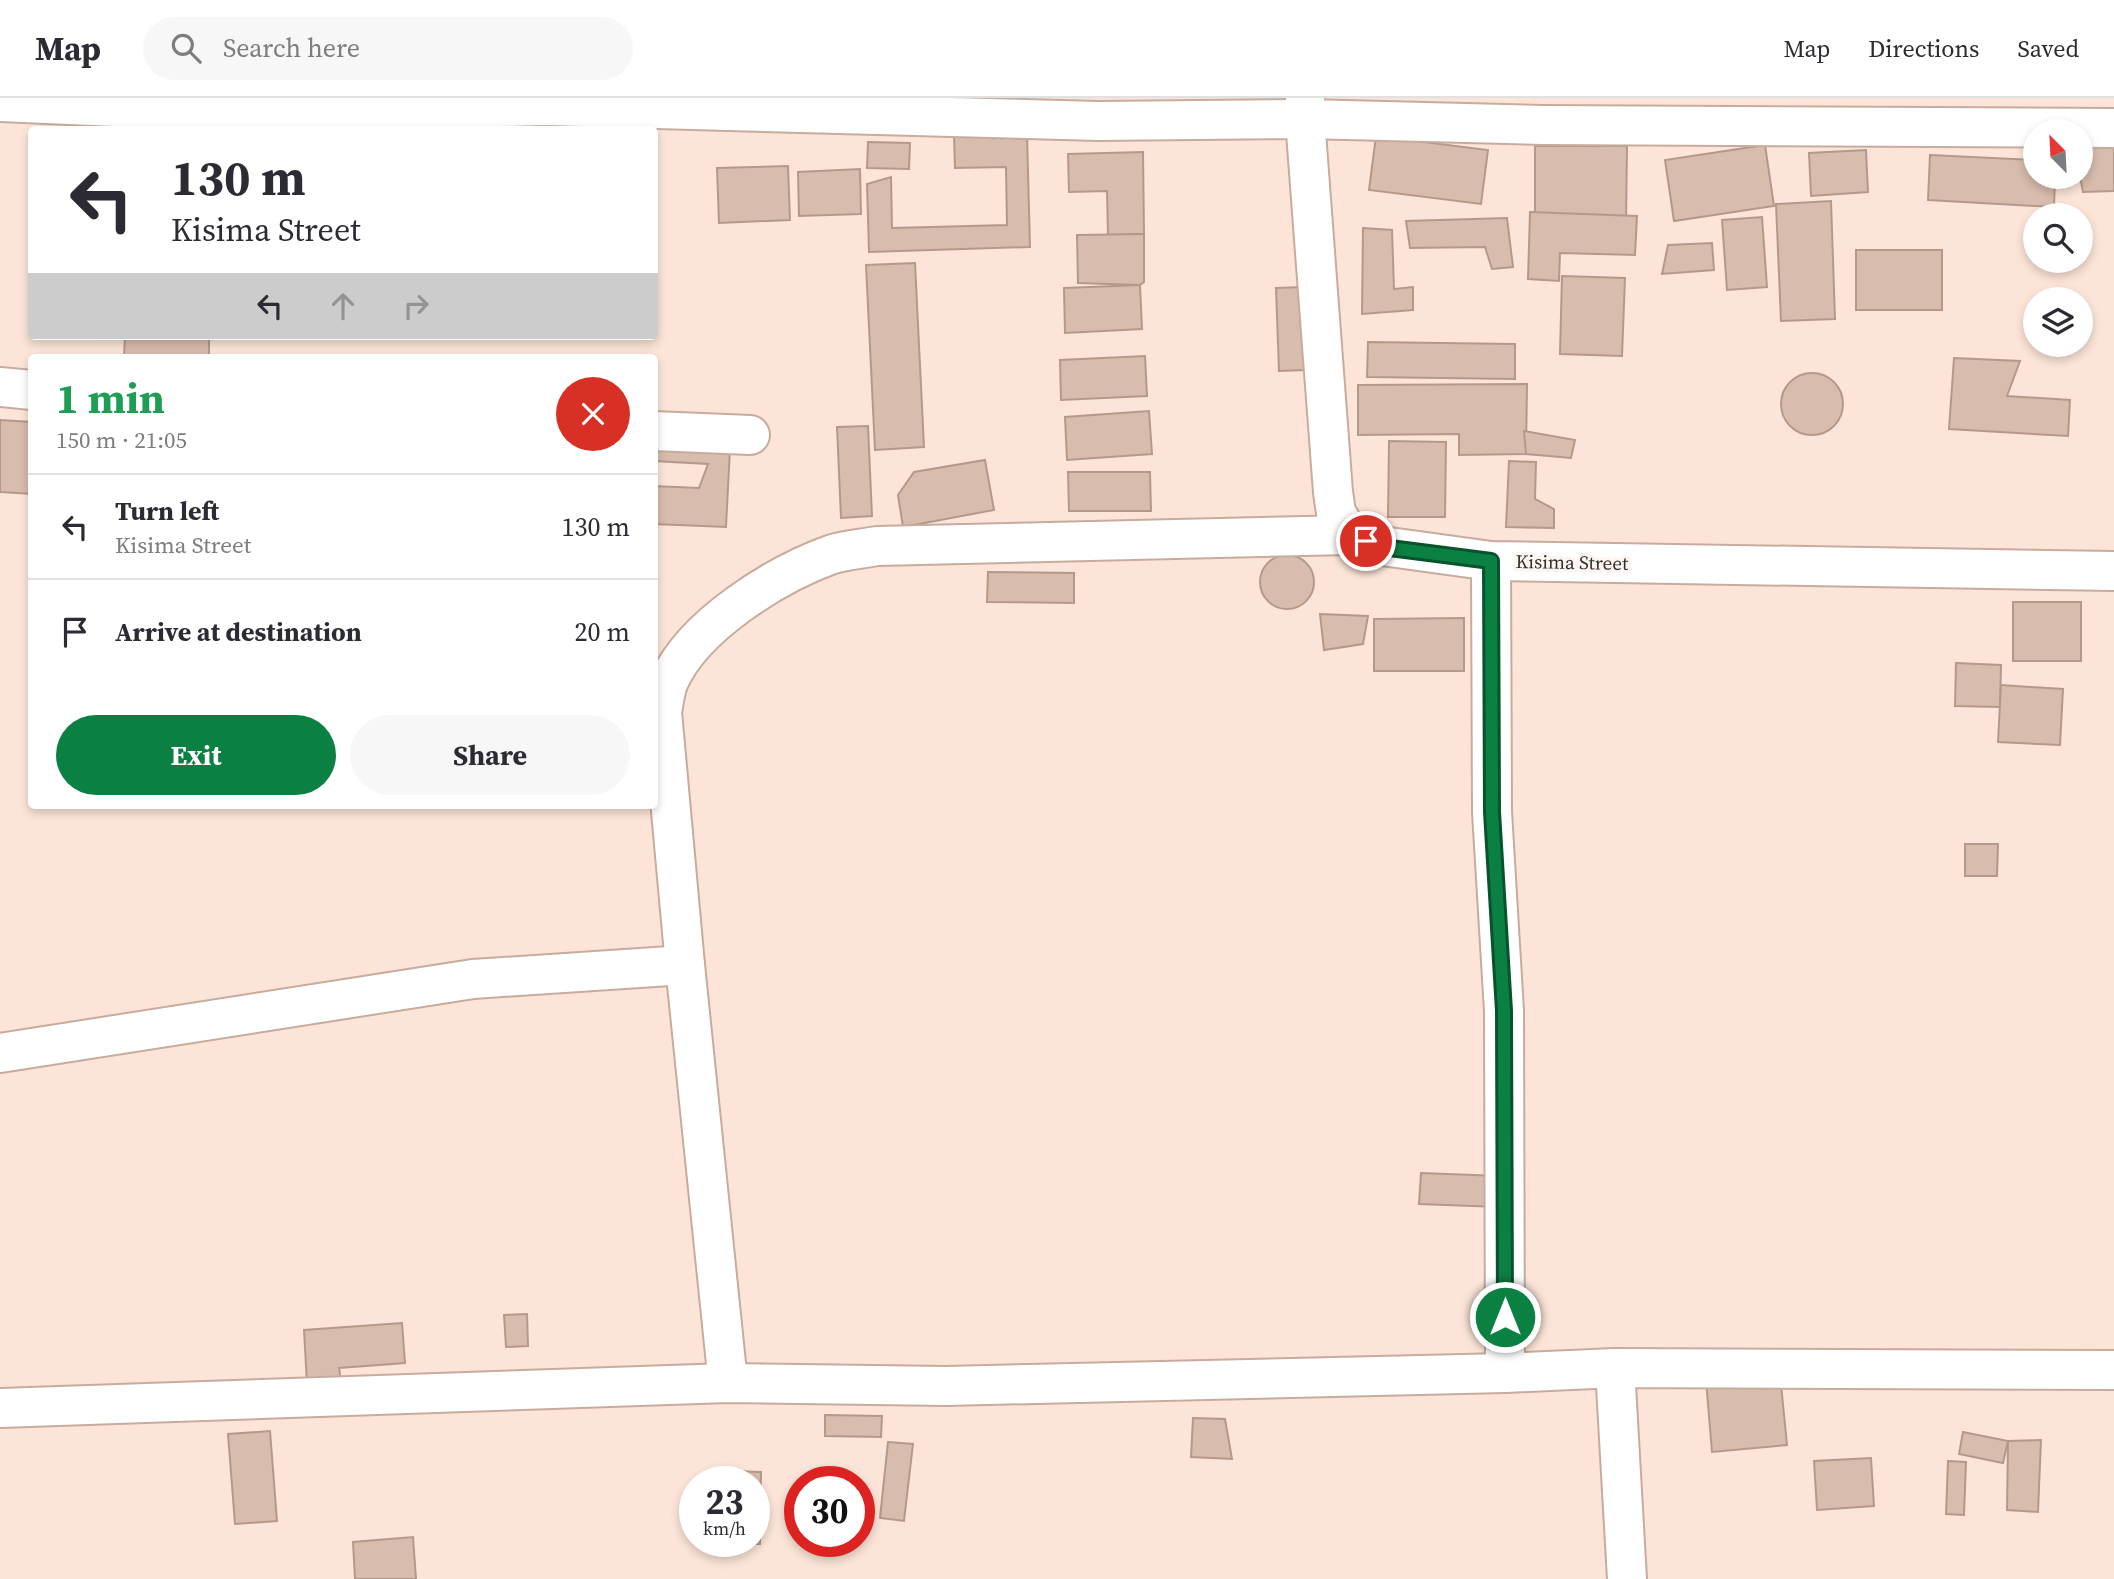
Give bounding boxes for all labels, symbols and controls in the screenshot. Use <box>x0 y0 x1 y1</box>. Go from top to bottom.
search box <box>143 17 633 80</box>
text: Map <box>35 26 101 71</box>
icon: search <box>167 29 205 67</box>
text: Search here <box>223 30 360 66</box>
text: Map <box>1783 32 1830 65</box>
text: Directions <box>1868 32 1979 65</box>
text: Saved <box>2017 32 2079 65</box>
north arrow <box>2023 119 2093 189</box>
map controls <box>2023 119 2093 357</box>
text: 130 m <box>171 144 306 211</box>
icon: left <box>56 154 147 245</box>
button: search <box>2023 203 2093 273</box>
text: Kisima Street <box>171 208 361 252</box>
icon: left <box>251 287 289 325</box>
icon: ahead <box>324 287 362 325</box>
icon: right <box>397 287 435 325</box>
button: layers <box>2023 287 2093 357</box>
text: 1 min <box>56 369 165 427</box>
button: close <box>556 377 630 451</box>
text: 150 m · 21:05 <box>56 424 187 456</box>
text: Turn left <box>115 493 219 529</box>
icon: left <box>56 508 94 546</box>
text: 130 m <box>562 509 630 545</box>
pin <box>1336 511 1396 571</box>
icon: arrive <box>1347 522 1385 560</box>
text: Kisima Street <box>115 529 251 561</box>
street label: Kisima Street <box>1515 548 1629 576</box>
icon: arrive <box>56 613 94 651</box>
text: Arrive at destination <box>115 614 362 650</box>
text: 20 m <box>575 614 630 650</box>
button: Exit <box>56 715 336 795</box>
button: Share <box>350 715 630 795</box>
position arrow <box>1468 1280 1542 1354</box>
speed limit sign: 30 <box>784 1466 875 1557</box>
text: 23 <box>706 1478 743 1526</box>
text: km/h <box>703 1516 746 1541</box>

